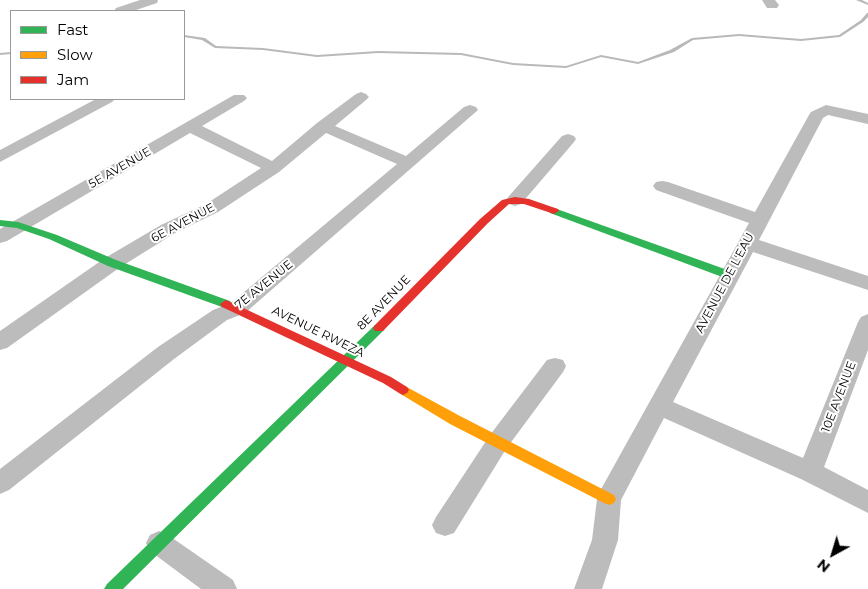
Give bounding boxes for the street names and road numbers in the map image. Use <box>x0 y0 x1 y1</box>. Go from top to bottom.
street label: 5E AVENUE <box>86 144 154 192</box>
street label: 6E AVENUE <box>149 200 217 246</box>
street label: AVENUE DE L'EAU <box>693 230 757 336</box>
street label: 7E AVENUE <box>232 257 296 313</box>
street label: 8E AVENUE <box>354 273 414 333</box>
street label: AVENUE RWEZA <box>269 303 367 361</box>
street label: 10E AVENUE <box>819 359 859 435</box>

